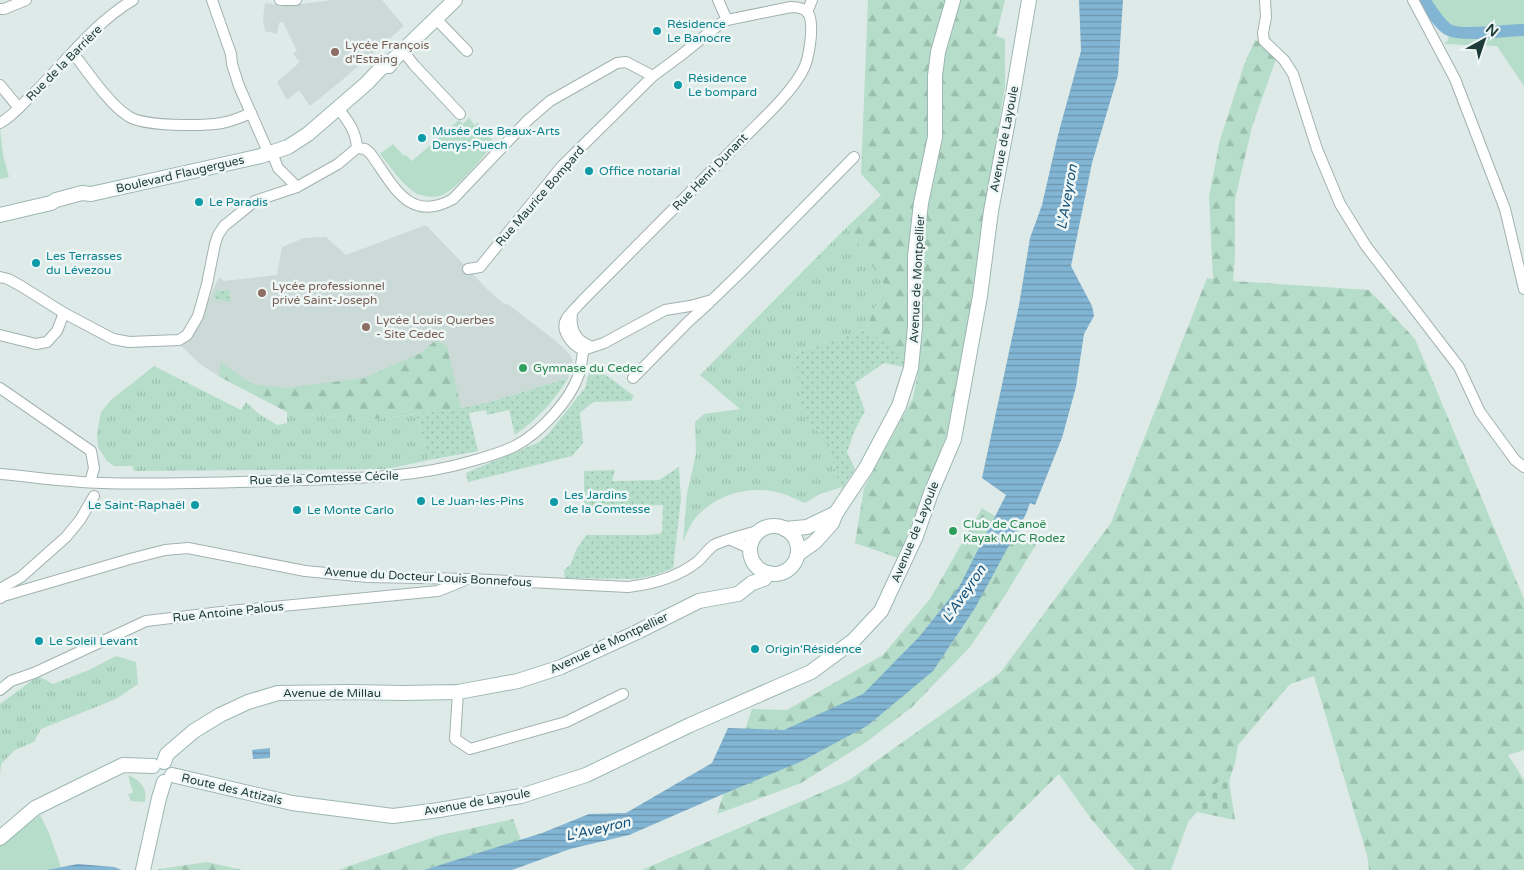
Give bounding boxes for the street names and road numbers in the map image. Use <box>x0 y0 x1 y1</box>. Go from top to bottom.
street label: Rue de la Barrière <box>23 22 105 104</box>
street label: Avenue de Layoule <box>987 85 1021 193</box>
street label: Rue Henri Dunant <box>670 130 751 213</box>
street label: Rue Maurice Bompard <box>493 143 587 249</box>
street label: Boulevard Flaugergues <box>115 152 246 196</box>
street label: Avenue de Montpellier <box>907 214 927 344</box>
street label: Rue de la Comtesse Cécile <box>249 468 399 488</box>
street label: Avenue de Layoule <box>888 479 942 585</box>
street label: Avenue du Docteur Louis Bonnefous <box>324 565 532 589</box>
street label: Rue Antoine Palous <box>172 599 284 625</box>
street label: Avenue de Montpellier <box>548 609 671 677</box>
street label: Avenue de Millau <box>283 686 381 700</box>
street label: Route des Attizals <box>180 771 284 807</box>
street label: Avenue de Layoule <box>423 786 532 818</box>

